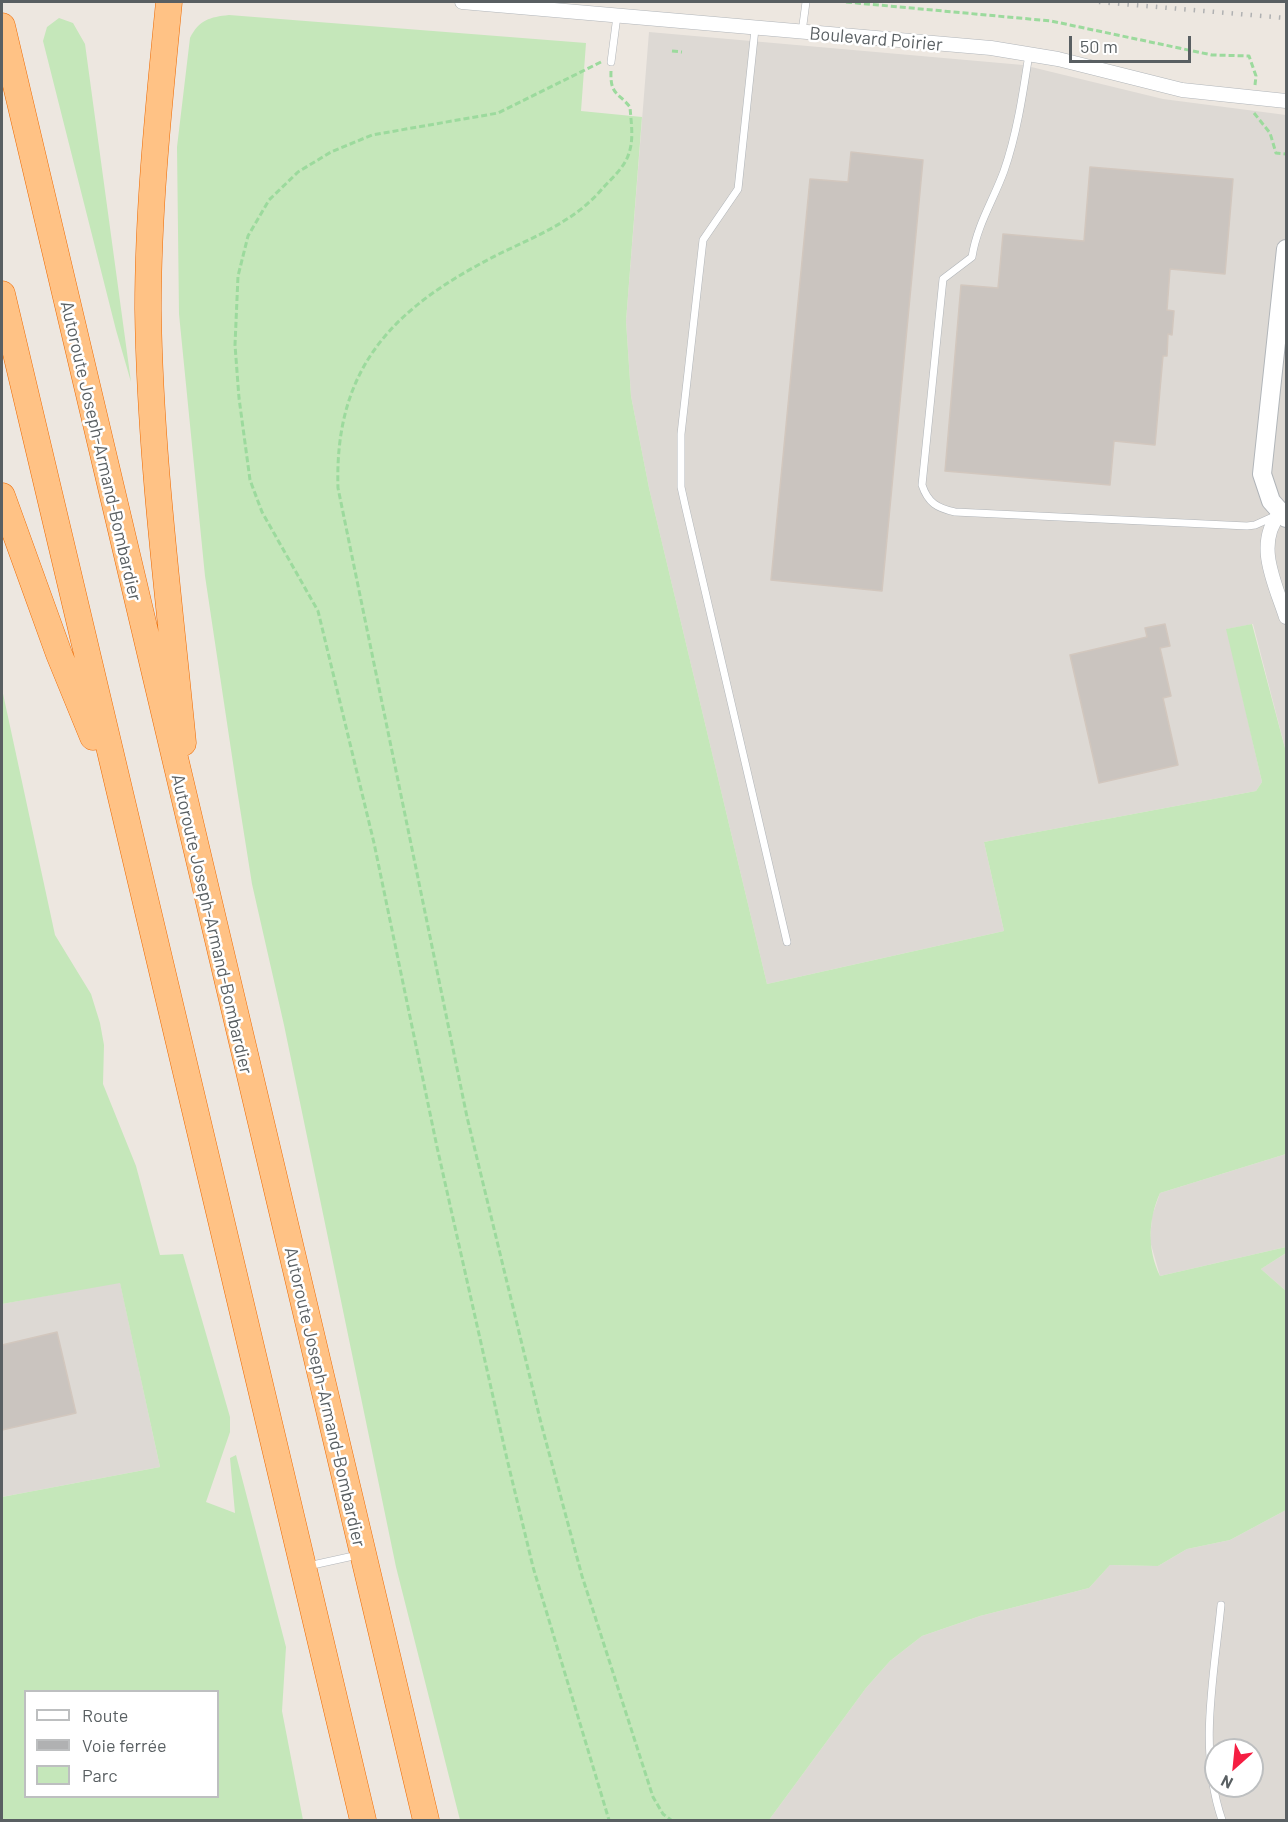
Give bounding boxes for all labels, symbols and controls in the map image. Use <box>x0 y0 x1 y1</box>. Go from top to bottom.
street label: Boulevard Poirier <box>808 22 944 56</box>
scale bar <box>1072 24 1194 62</box>
text: 50 m <box>1080 35 1118 57</box>
street label: Autoroute Joseph-Armand-Bombardier <box>56 299 146 603</box>
street label: Autoroute Joseph-Armand-Bombardier <box>167 772 257 1076</box>
street label: Autoroute Joseph-Armand-Bombardier <box>280 1245 370 1549</box>
legend <box>24 1690 219 1798</box>
text: Route <box>82 1704 128 1726</box>
text: Voie ferrée <box>82 1734 167 1756</box>
north arrow <box>1204 1738 1264 1798</box>
text: Parc <box>82 1764 118 1786</box>
text: N <box>1217 1772 1236 1794</box>

